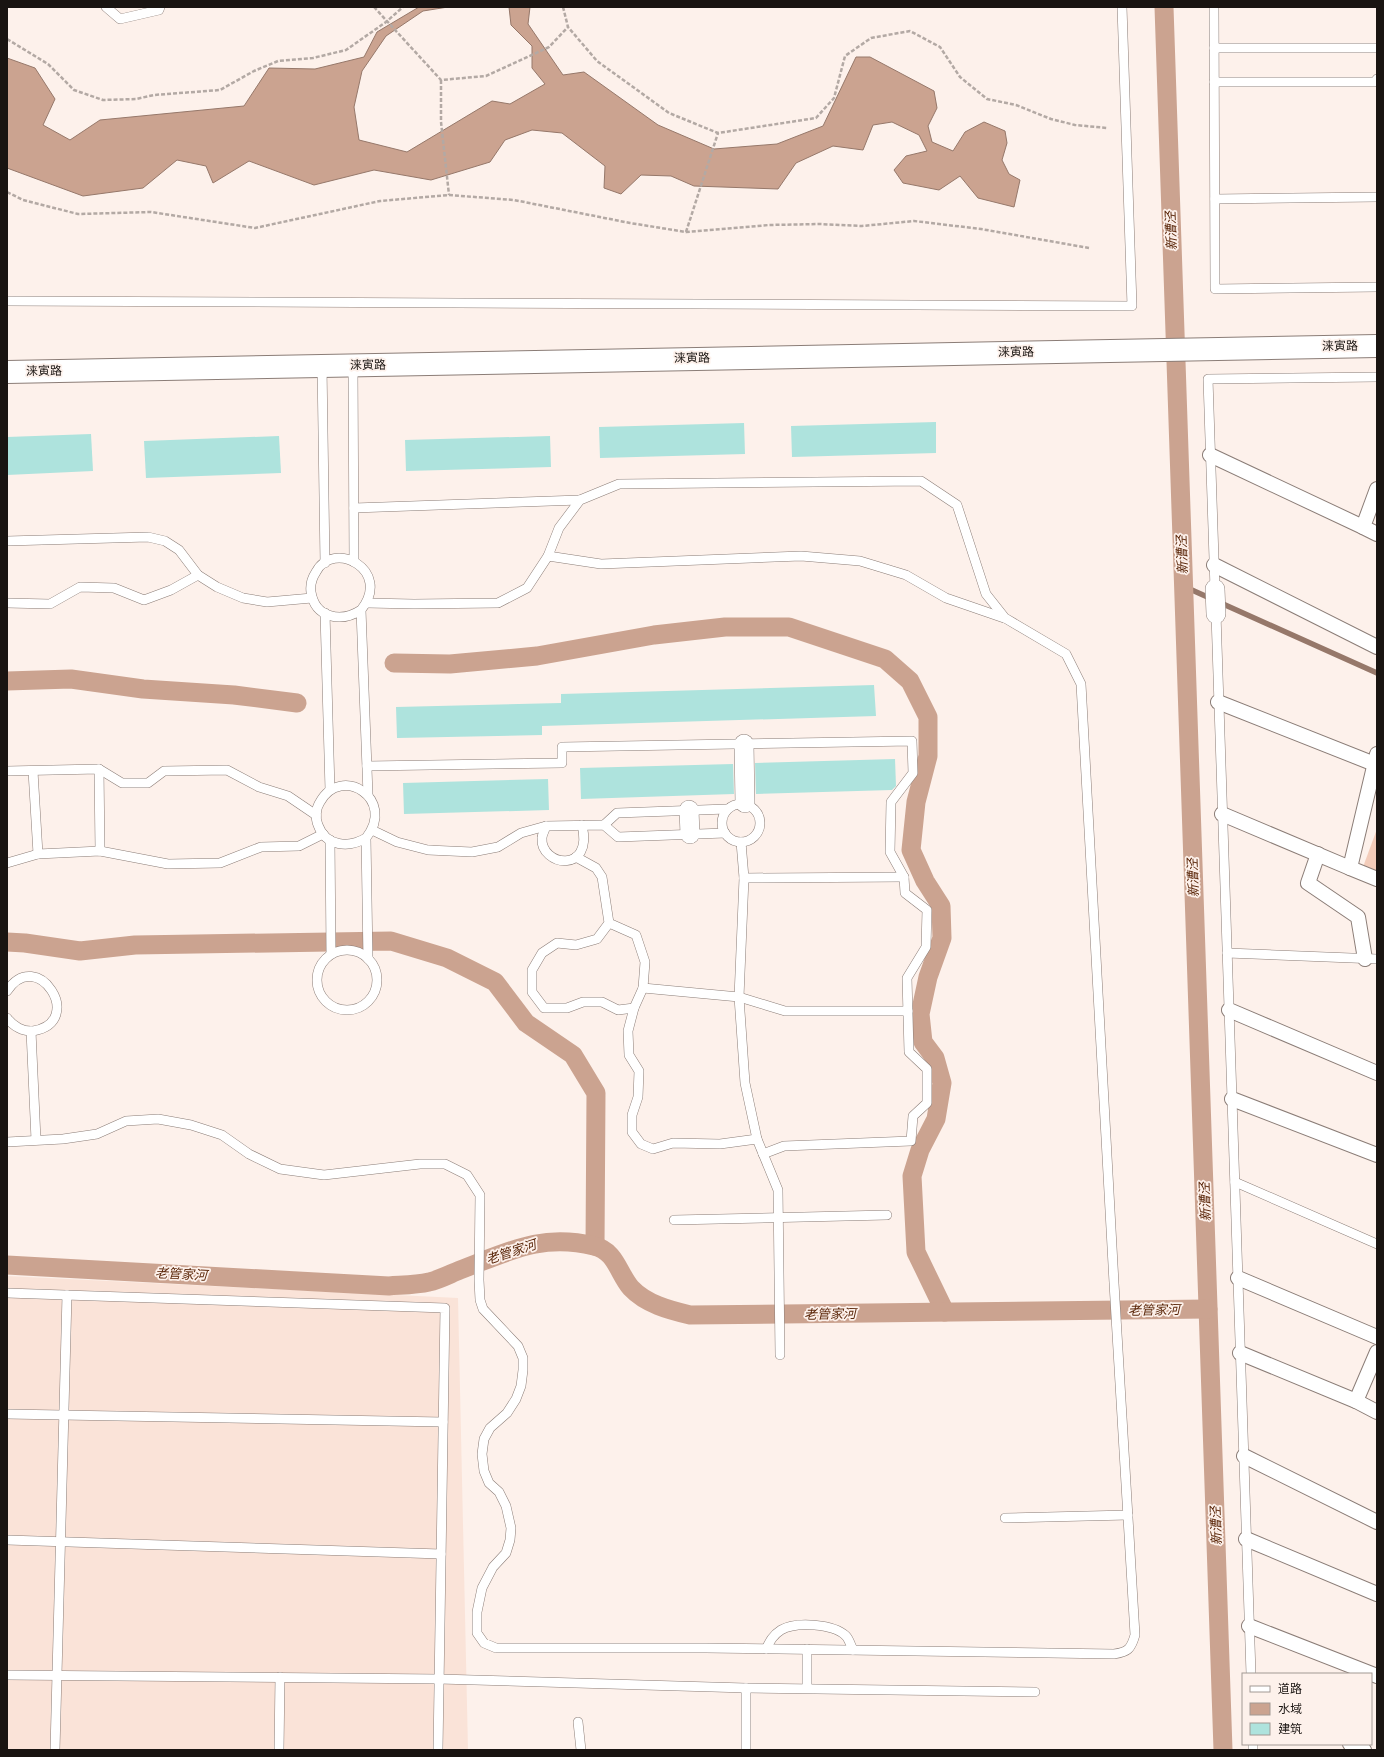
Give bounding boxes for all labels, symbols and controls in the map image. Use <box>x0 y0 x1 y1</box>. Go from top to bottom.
water label: 新漕泾 <box>1163 209 1179 251</box>
street label: 涞寅路 <box>1322 339 1358 353</box>
street label: 涞寅路 <box>998 345 1034 359</box>
street label: 涞寅路 <box>674 351 710 365</box>
street label: 涞寅路 <box>350 358 386 372</box>
street label: 涞寅路 <box>26 364 62 378</box>
water label: 新漕泾 <box>1174 533 1190 575</box>
water label: 新漕泾 <box>1185 856 1201 898</box>
water label: 新漕泾 <box>1197 1180 1213 1222</box>
water label: 老管家河 <box>484 1236 541 1267</box>
water label: 老管家河 <box>155 1265 210 1283</box>
water label: 老管家河 <box>1128 1302 1183 1318</box>
water label: 老管家河 <box>804 1306 859 1322</box>
water label: 新漕泾 <box>1208 1504 1224 1546</box>
legend <box>1242 1673 1372 1745</box>
text: 道路 <box>1278 1682 1302 1696</box>
text: 水域 <box>1278 1702 1302 1716</box>
text: 建筑 <box>1278 1722 1302 1736</box>

